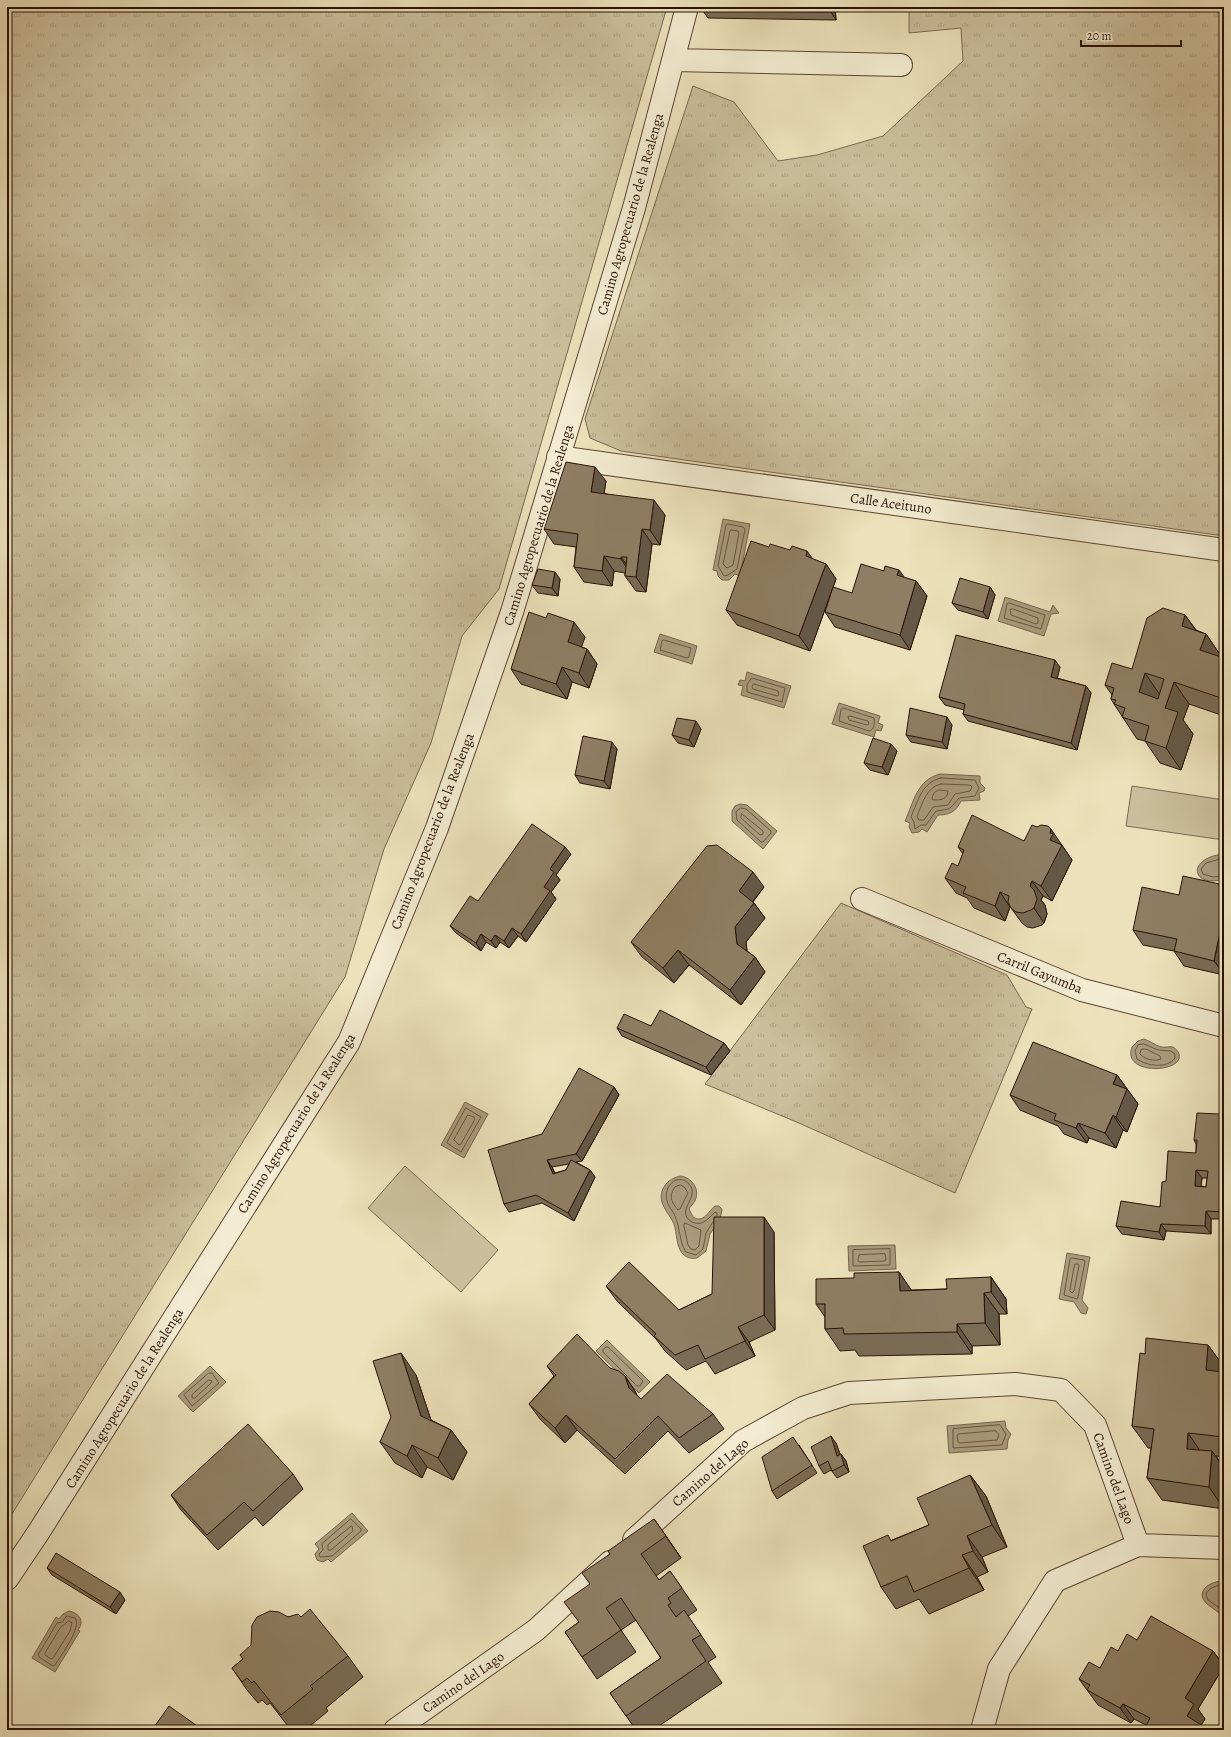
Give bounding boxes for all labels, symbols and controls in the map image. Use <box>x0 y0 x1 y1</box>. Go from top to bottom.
scale bar <box>1081 22 1181 48</box>
text: 20 m <box>1087 28 1111 44</box>
street label: Camino Agropecuario de la Realenga <box>592 110 669 317</box>
street label: Camino Agropecuario de la Realenga <box>499 422 578 628</box>
street label: Calle Aceituno <box>849 488 933 519</box>
street label: Camino Agropecuario de la Realenga <box>386 730 479 932</box>
street label: Carril Gayumba <box>994 947 1086 998</box>
street label: Camino Agropecuario de la Realenga <box>233 1029 360 1217</box>
street label: Camino Agropecuario de la Realenga <box>61 1304 188 1492</box>
street label: Camino del Lago <box>1088 1430 1139 1526</box>
street label: Camino del Lago <box>668 1434 753 1511</box>
street label: Camino del Lago <box>419 1647 508 1718</box>

